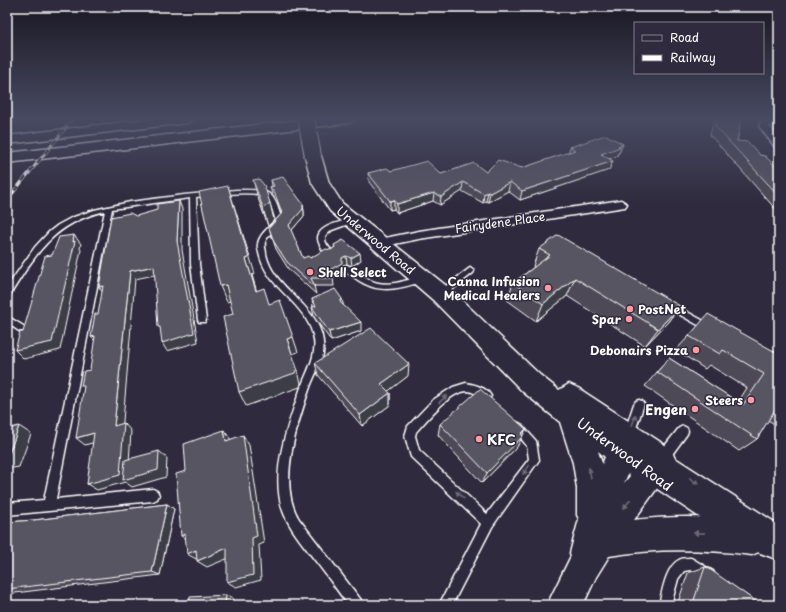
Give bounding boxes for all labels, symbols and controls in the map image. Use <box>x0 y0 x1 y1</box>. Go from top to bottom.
legend <box>634 22 764 74</box>
text: Road <box>670 28 699 46</box>
text: Railway <box>670 48 716 66</box>
street label: Underwood Road <box>333 202 419 278</box>
street label: Fairydene Place <box>454 207 546 237</box>
place label: Shell Select <box>318 263 387 281</box>
marker: Shell Select <box>305 267 315 277</box>
place label: Canna Infusion Medical Healers <box>444 272 540 304</box>
marker: Canna Infusion Medical Healers <box>543 283 553 293</box>
place label: PostNet <box>638 300 686 318</box>
marker: PostNet <box>625 304 635 314</box>
place label: Spar <box>592 310 622 328</box>
marker: Spar <box>624 314 634 324</box>
place label: Debonairs Pizza <box>590 341 688 359</box>
marker: Debonairs Pizza <box>691 345 701 355</box>
place label: Steers <box>705 391 743 409</box>
one-way arrow <box>438 394 448 403</box>
marker: Steers <box>746 395 756 405</box>
place label: Engen <box>645 399 687 420</box>
marker: Engen <box>690 404 700 414</box>
street label: Underwood Road <box>573 412 677 496</box>
one-way arrow <box>631 414 637 426</box>
place label: KFC <box>487 429 516 450</box>
marker: KFC <box>474 434 484 444</box>
one-way arrow <box>522 464 531 475</box>
one-way arrow <box>587 467 593 479</box>
one-way arrow <box>689 477 699 485</box>
one-way arrow <box>455 490 465 500</box>
one-way arrow <box>623 499 631 510</box>
one-way arrow <box>692 530 705 536</box>

